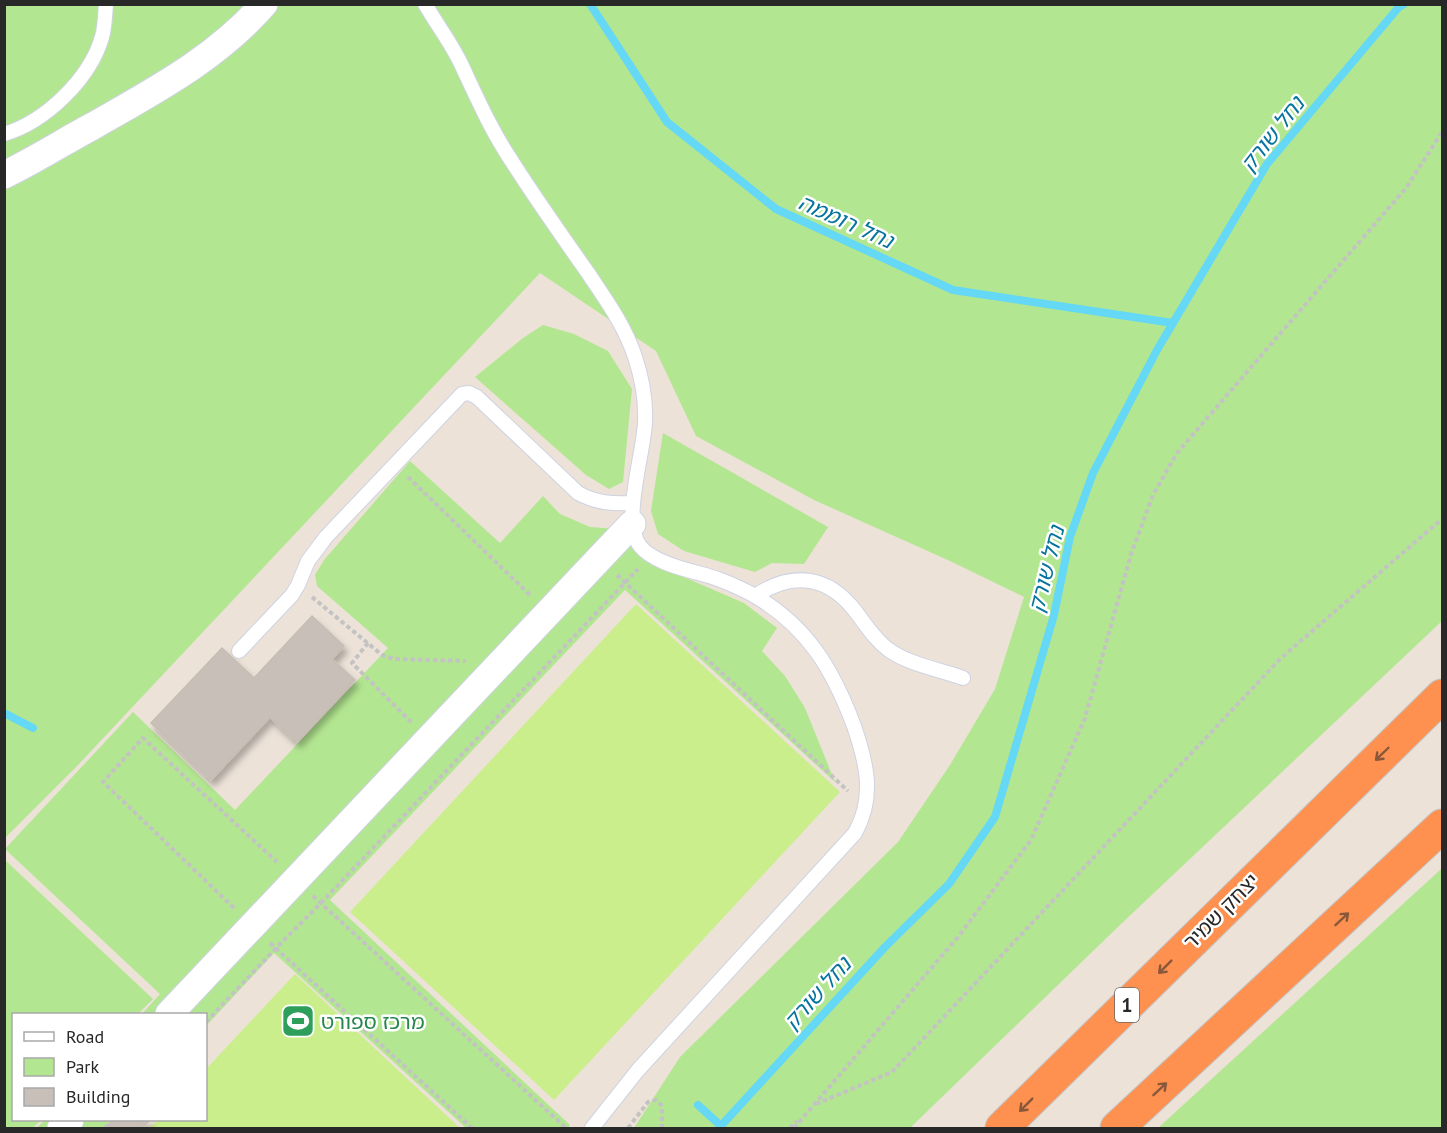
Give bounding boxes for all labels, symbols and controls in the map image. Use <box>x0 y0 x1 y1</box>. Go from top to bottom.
water label: נחל שורק <box>1234 89 1311 177</box>
water label: נחל רוממה <box>794 188 899 255</box>
water label: נחל שורק <box>1022 521 1071 615</box>
one-way arrow <box>1375 747 1390 762</box>
street label: יצחק שמיר <box>1177 867 1265 955</box>
one-way arrow <box>1334 912 1349 926</box>
water label: נחל שורק <box>777 950 858 1035</box>
one-way arrow <box>1157 960 1172 975</box>
road number: 1 <box>1115 988 1139 1022</box>
sports icon: מרכז ספורט <box>280 1003 316 1039</box>
place label: מרכז ספורט <box>321 1008 425 1035</box>
legend <box>12 1013 207 1121</box>
text: Road <box>66 1025 104 1048</box>
text: Park <box>66 1055 99 1078</box>
one-way arrow <box>1152 1081 1167 1096</box>
text: Building <box>66 1085 130 1108</box>
one-way arrow <box>1019 1097 1034 1112</box>

